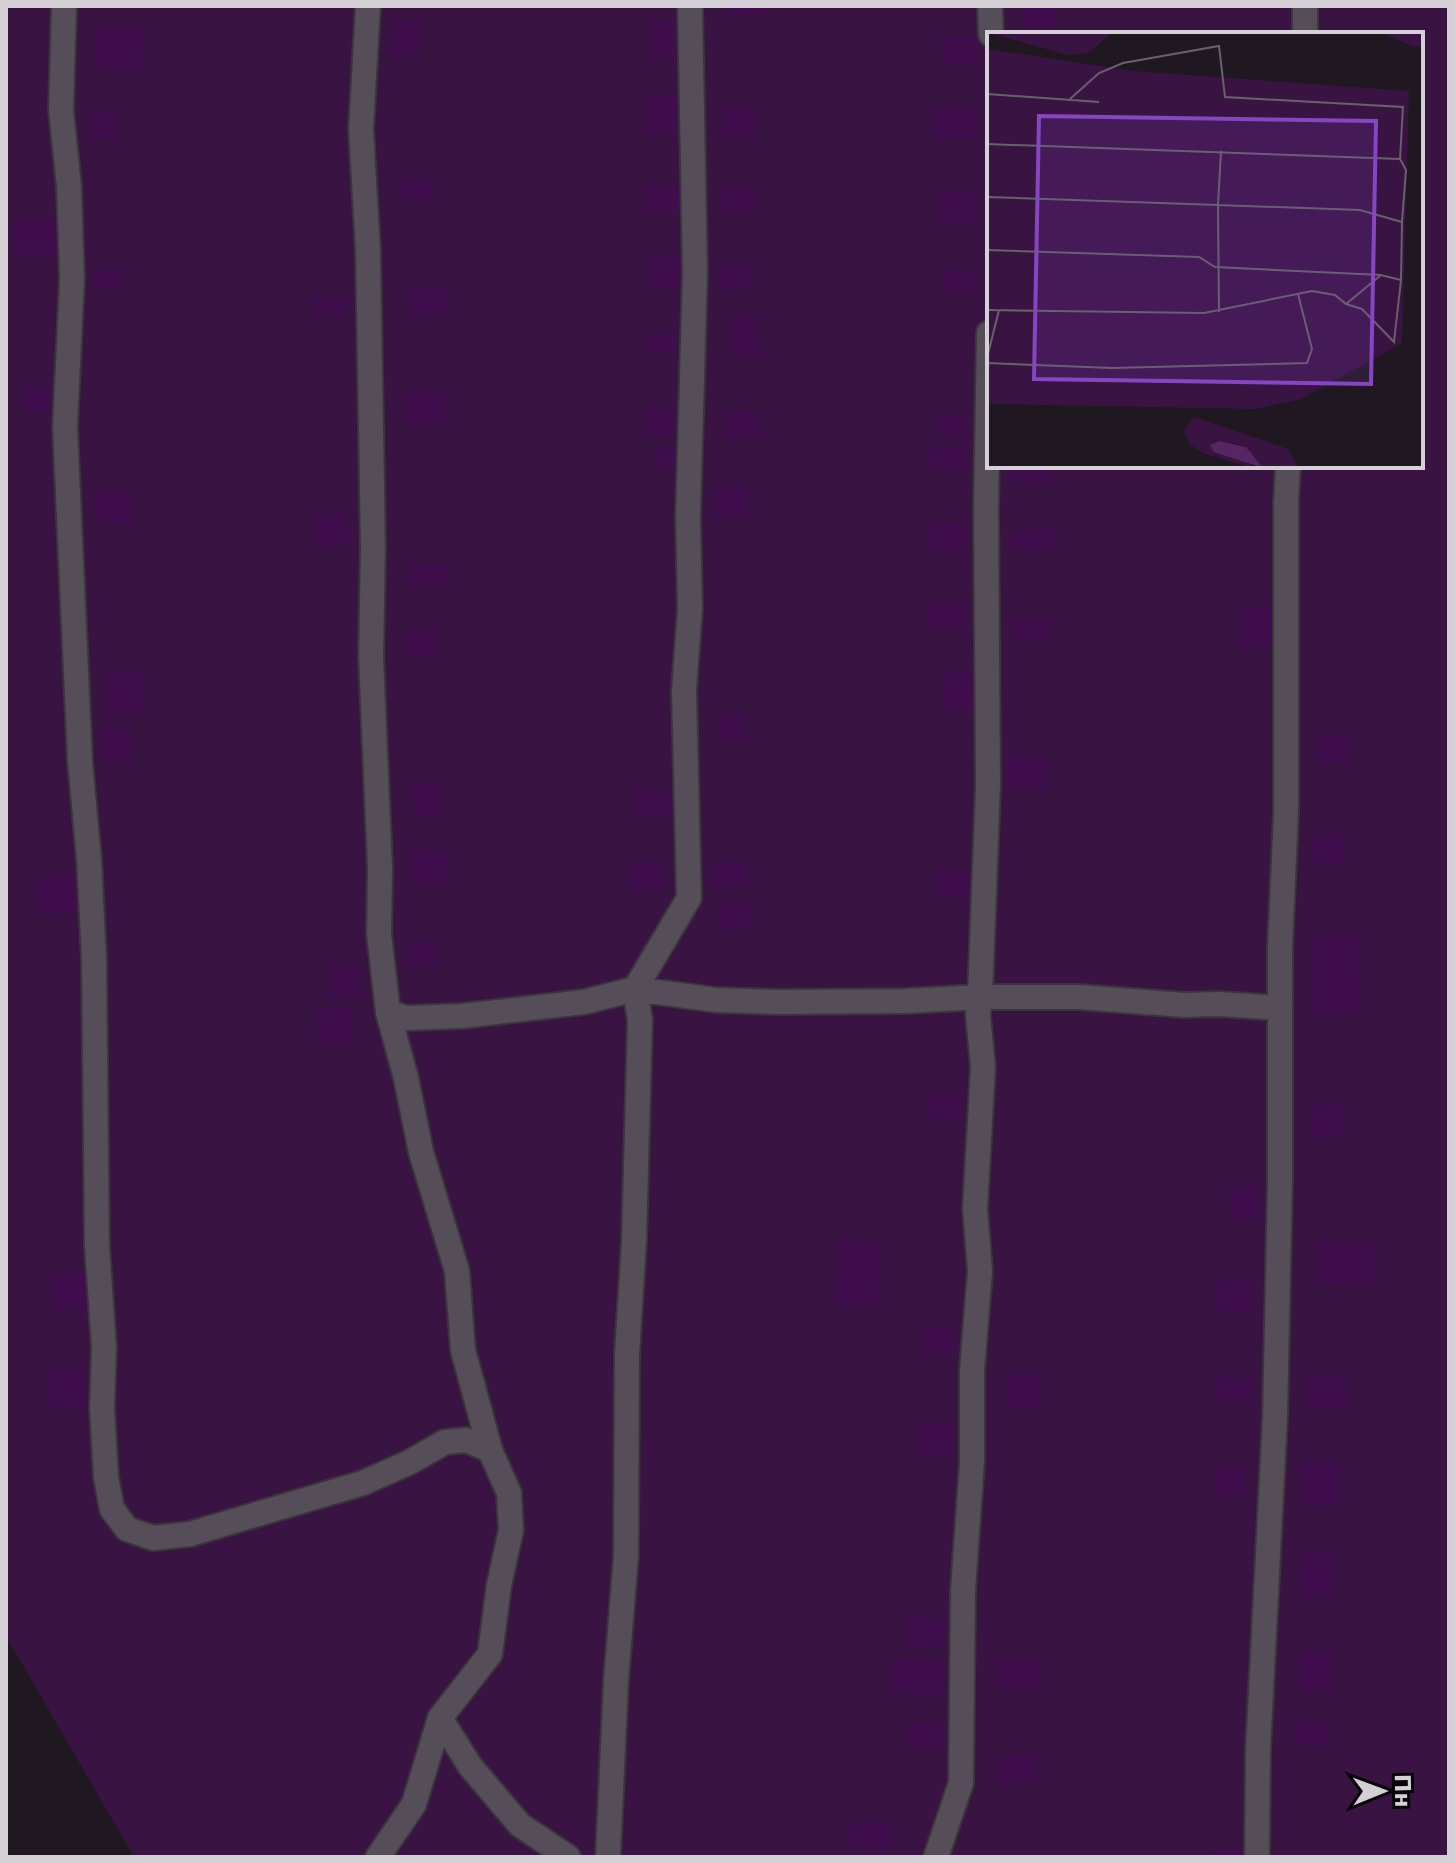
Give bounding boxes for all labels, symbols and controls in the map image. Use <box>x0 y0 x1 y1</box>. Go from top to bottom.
inset map <box>987 32 1423 468</box>
north arrow <box>1343 1751 1423 1831</box>
text: Пн <box>1390 1774 1415 1808</box>

